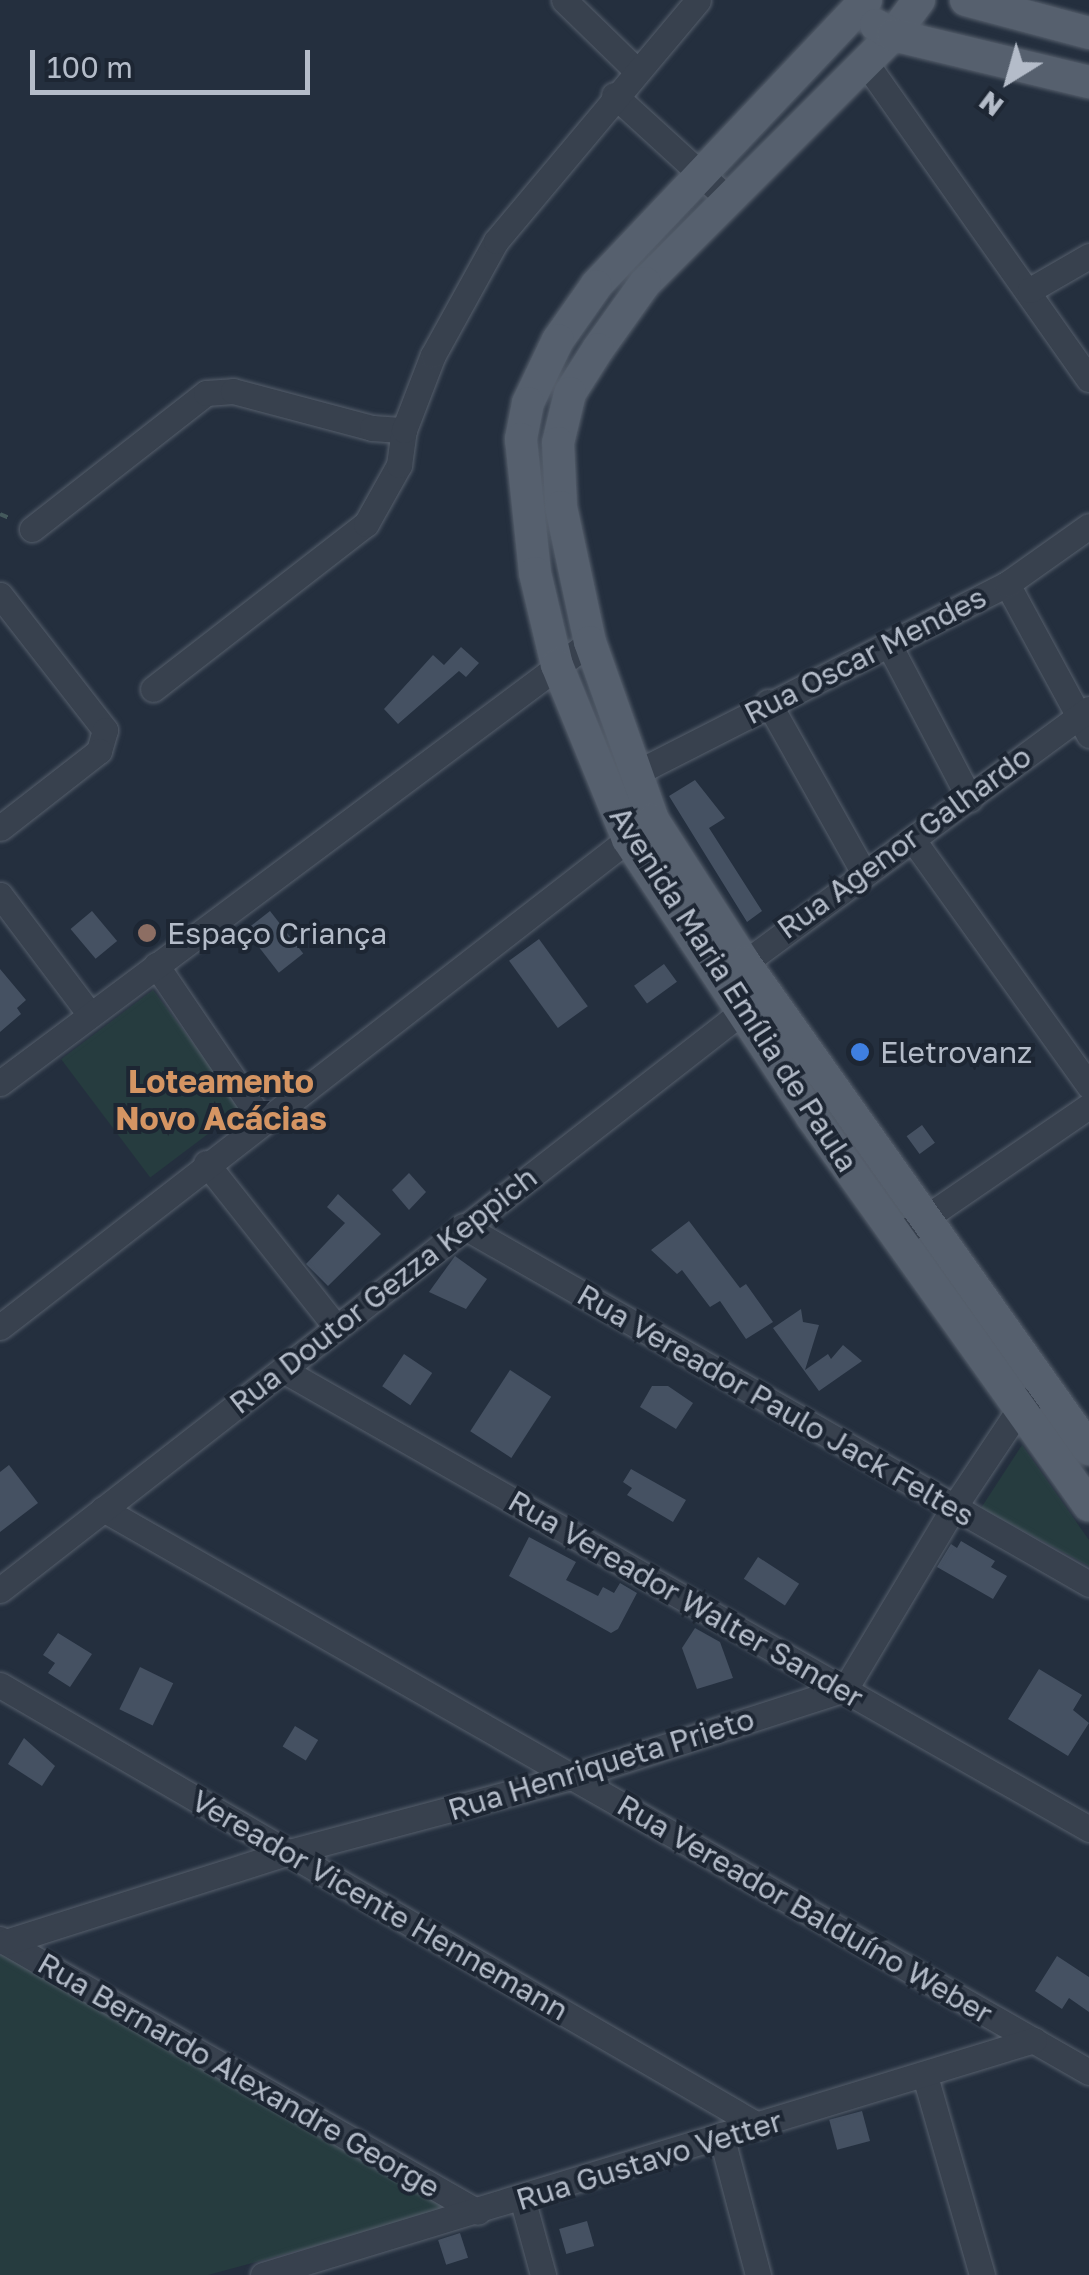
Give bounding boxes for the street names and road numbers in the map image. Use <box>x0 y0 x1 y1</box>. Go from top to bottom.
street label: Rua Oscar Mendes <box>738 578 992 732</box>
street label: Rua Agenor Galhardo <box>770 738 1038 946</box>
street label: Avenida Maria Emília de Paula <box>602 800 866 1178</box>
street label: Rua Doutor Gezza Keppich <box>222 1159 544 1421</box>
street label: Rua Vereador Paulo Jack Feltes <box>571 1276 981 1534</box>
street label: Rua Vereador Walter Sander <box>502 1482 870 1716</box>
street label: Rua Henriqueta Prieto <box>444 1700 758 1828</box>
street label: Vereador Vicente Hennemann <box>185 1782 575 2028</box>
street label: Rua Vereador Balduíno Weber <box>611 1787 999 2031</box>
street label: Rua Bernardo Alexandre George <box>32 1945 446 2205</box>
street label: Rua Gustavo Vetter <box>512 2102 786 2218</box>

